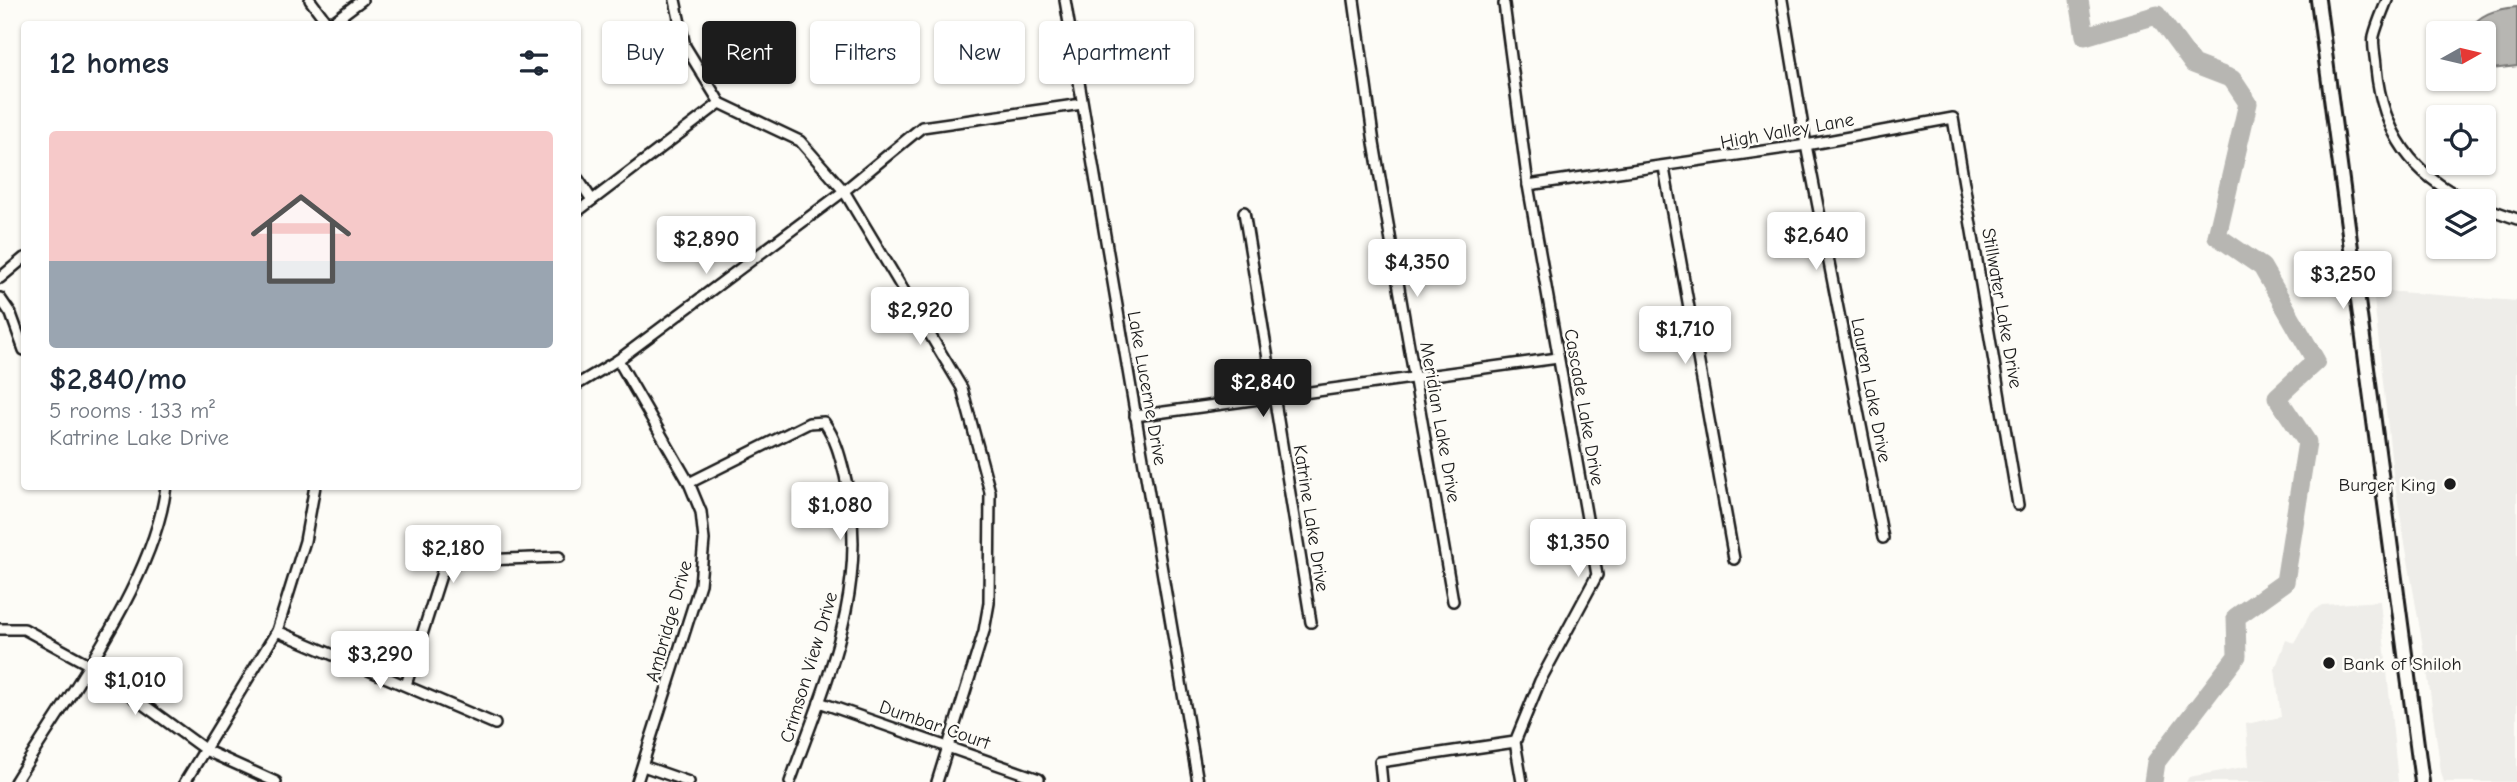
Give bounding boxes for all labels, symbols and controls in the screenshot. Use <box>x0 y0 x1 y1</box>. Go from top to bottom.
chip: Buy <box>602 21 688 84</box>
chip: Rent <box>702 21 796 84</box>
chip: Filters <box>810 21 920 84</box>
chip: New <box>934 21 1025 84</box>
chip: Apartment <box>1039 21 1194 84</box>
north arrow <box>2426 21 2496 91</box>
map controls <box>2426 21 2496 259</box>
icon: filters <box>515 44 553 82</box>
text: 12 homes <box>49 46 169 81</box>
button: locate <box>2426 105 2496 175</box>
street label: High Valley Lane <box>1719 108 1856 154</box>
icon: home <box>238 176 364 302</box>
button: layers <box>2426 189 2496 259</box>
pin: $2,640 <box>1759 212 1873 272</box>
pin: $2,890 <box>649 216 763 276</box>
text: $2,640 <box>1783 221 1849 248</box>
text: $2,890 <box>673 225 739 252</box>
street label: Stillwater Lake Drive <box>1977 226 2027 390</box>
pin: $4,350 <box>1360 240 1474 299</box>
text: $4,350 <box>1384 248 1450 275</box>
pin: $3,250 <box>2286 252 2400 311</box>
text: $3,250 <box>2310 260 2376 287</box>
pin: $2,920 <box>863 288 977 347</box>
text: $2,920 <box>887 296 953 323</box>
pin: $1,710 <box>1628 306 1742 366</box>
street label: Lake Lucerne Drive <box>1123 309 1171 467</box>
text: $1,710 <box>1655 315 1715 342</box>
street label: Lauren Lake Drive <box>1846 316 1896 464</box>
street label: Cascade Lake Drive <box>1559 327 1609 487</box>
street label: Meridian Lake Drive <box>1415 340 1465 504</box>
pin: $2,840 <box>1206 360 1320 419</box>
text: $2,840/mo <box>49 362 187 397</box>
text: $2,840 <box>1230 368 1296 395</box>
text: 5 rooms · 133 m² <box>49 397 215 424</box>
text: Katrine Lake Drive <box>49 424 229 451</box>
street label: Katrine Lake Drive <box>1289 443 1334 593</box>
place label: Burger King <box>2339 474 2436 496</box>
marker: Burger King <box>2442 476 2458 492</box>
pin: $1,080 <box>783 482 897 542</box>
text: $1,080 <box>807 491 873 518</box>
pin: $1,350 <box>1521 520 1635 579</box>
pin: $2,180 <box>396 526 510 585</box>
text: $1,350 <box>1546 528 1610 555</box>
text: $2,180 <box>421 534 485 561</box>
street label: Ambridge Drive <box>641 558 697 685</box>
street label: Crimson View Drive <box>776 589 842 745</box>
pin: $3,290 <box>323 632 437 691</box>
text: $3,290 <box>347 640 413 667</box>
place label: Bank of Shiloh <box>2343 653 2462 675</box>
marker: Bank of Shiloh <box>2321 655 2337 671</box>
pin: $1,010 <box>78 658 192 717</box>
text: $1,010 <box>104 666 166 693</box>
street label: Dumbar Court <box>876 696 993 754</box>

